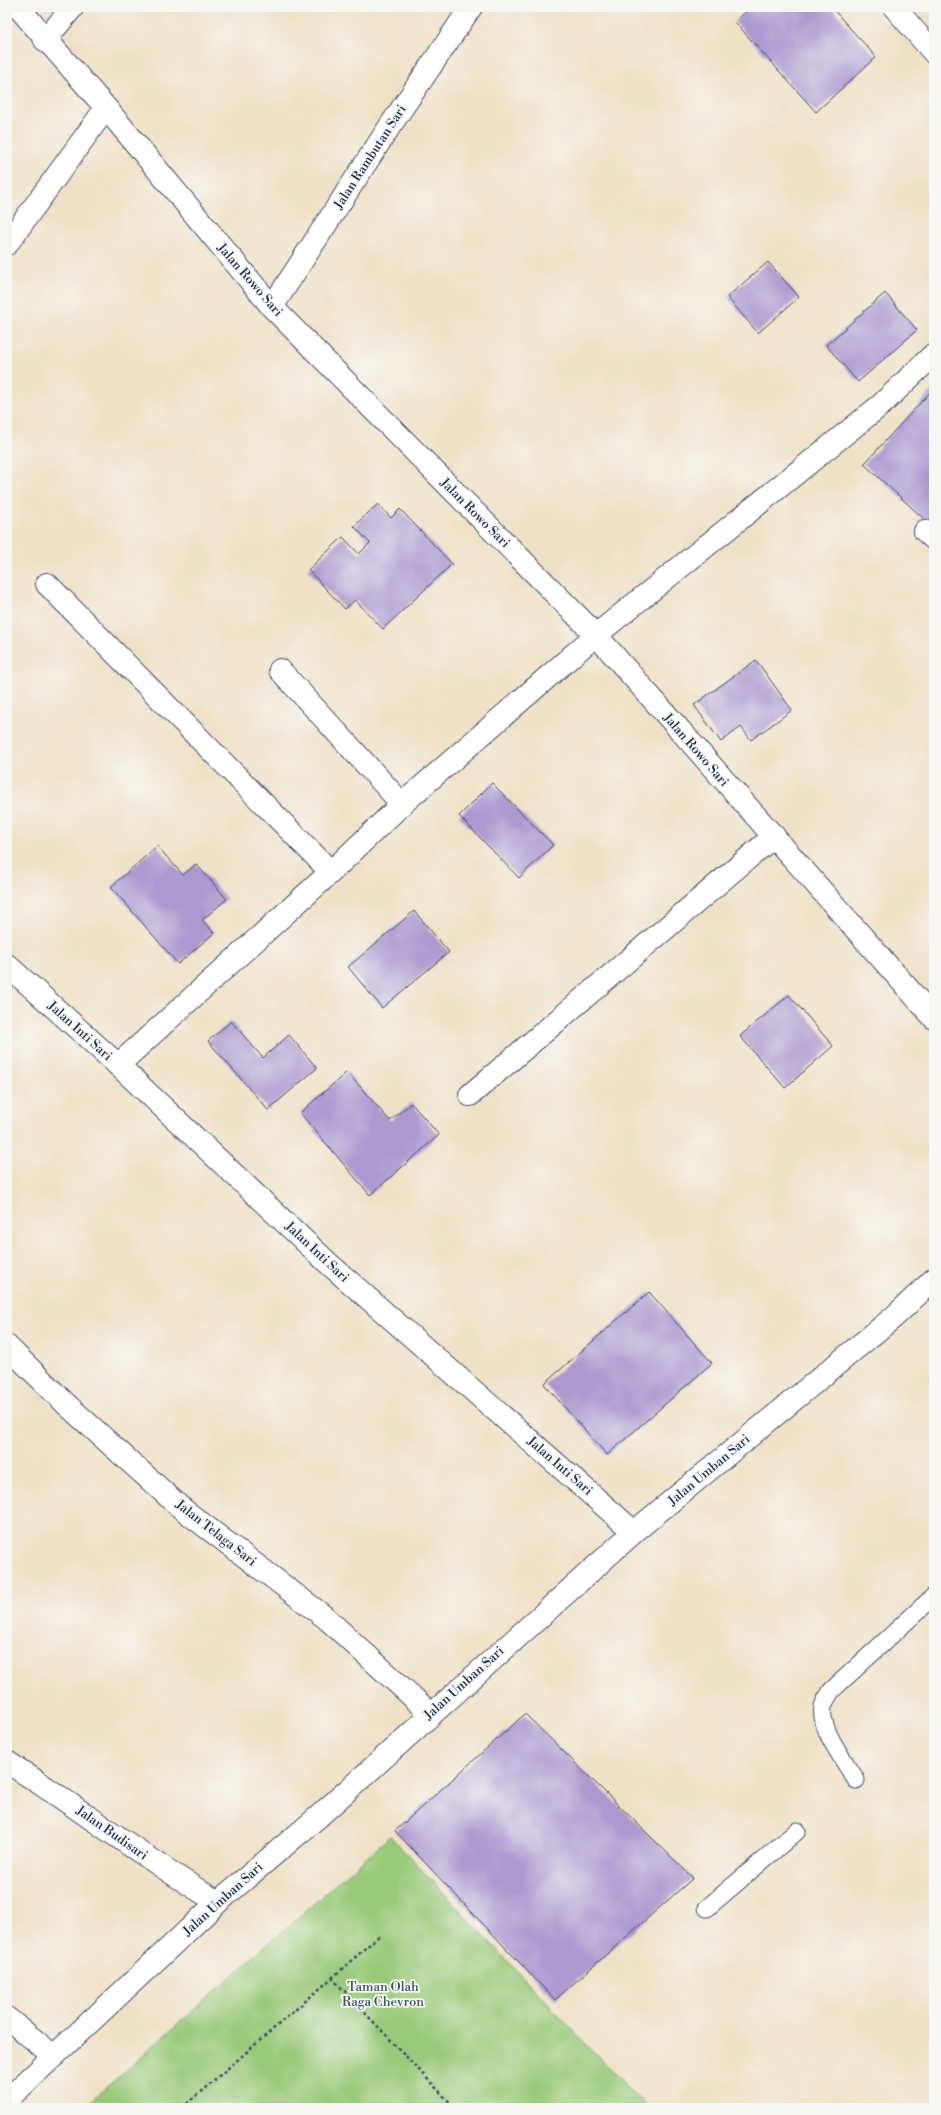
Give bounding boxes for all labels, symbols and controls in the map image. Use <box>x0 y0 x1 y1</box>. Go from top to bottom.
street label: Jalan Rambutan Sari <box>330 102 410 213</box>
street label: Jalan Rowo Sari <box>213 239 286 320</box>
street label: Jalan Rowo Sari <box>436 474 513 551</box>
street label: Jalan Rowo Sari <box>659 709 732 790</box>
street label: Jalan Inti Sari <box>44 997 116 1064</box>
street label: Jalan Inti Sari <box>281 1218 352 1286</box>
street label: Jalan Umban Sari <box>664 1431 753 1510</box>
street label: Jalan Inti Sari <box>523 1433 596 1499</box>
street label: Jalan Telaga Sari <box>172 1496 260 1570</box>
street label: Jalan Umban Sari <box>420 1643 507 1724</box>
street label: Jalan Budisari <box>72 1802 151 1864</box>
street label: Jalan Umban Sari <box>179 1859 266 1940</box>
park label: Taman Olah Raga Chevron <box>342 1979 424 2010</box>

